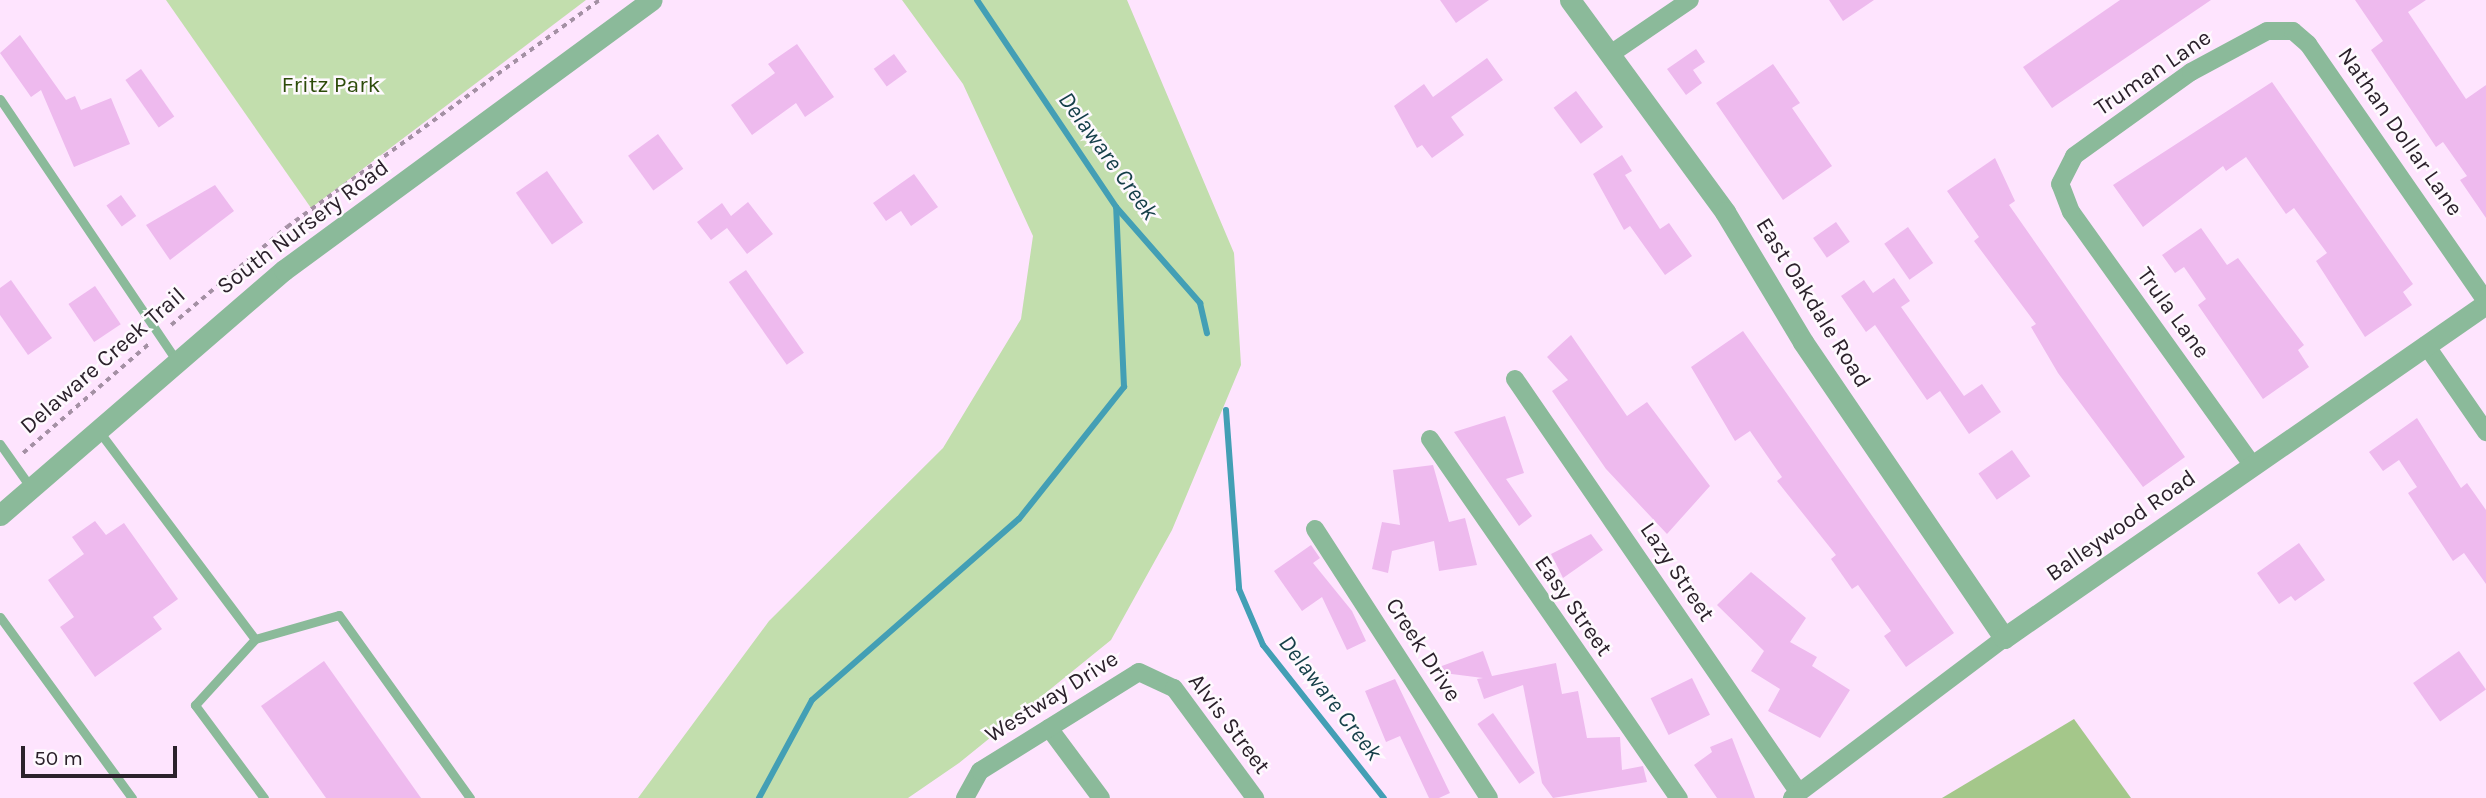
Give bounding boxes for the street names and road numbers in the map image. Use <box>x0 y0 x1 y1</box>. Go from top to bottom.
street label: Truman Lane <box>2089 24 2217 122</box>
street label: Nathan Dollar Lane <box>2332 43 2468 221</box>
street label: South Nursery Road <box>212 153 394 301</box>
street label: East Oakdale Road <box>1750 213 1876 393</box>
street label: Trula Lane <box>2131 262 2215 364</box>
street label: Delaware Creek Trail <box>15 282 191 440</box>
street label: Balleywood Road <box>2041 464 2201 588</box>
street label: Lazy Street <box>1634 517 1720 627</box>
street label: Easy Street <box>1528 550 1618 662</box>
street label: Creek Drive <box>1379 593 1467 707</box>
street label: Westway Drive <box>980 645 1124 749</box>
street label: Alvis Street <box>1182 668 1276 780</box>

